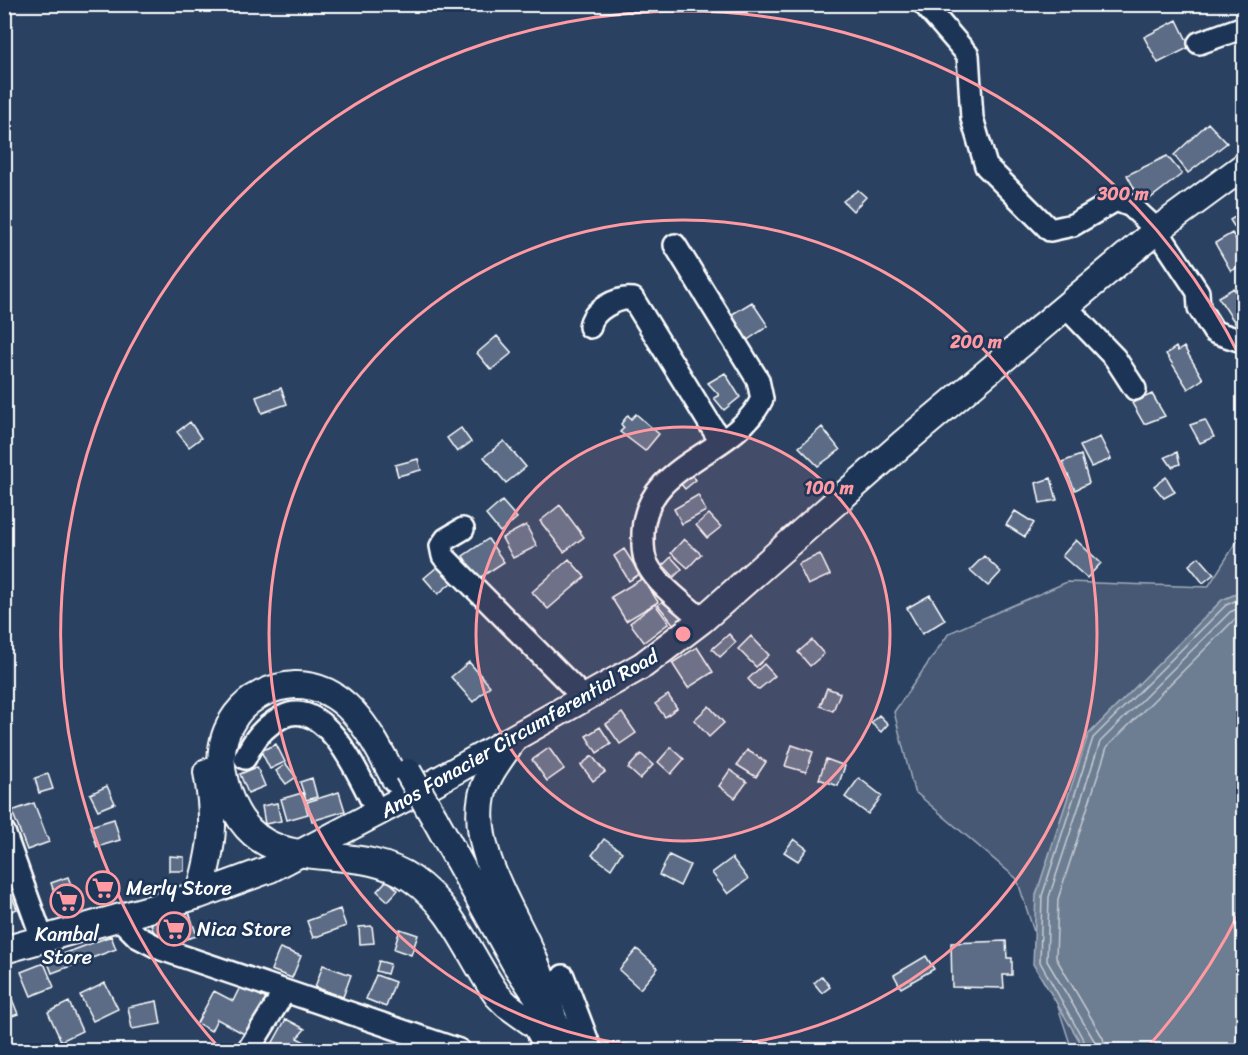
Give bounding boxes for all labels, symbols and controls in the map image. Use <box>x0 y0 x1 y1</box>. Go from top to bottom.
text: 300 m <box>1096 178 1149 210</box>
text: 200 m <box>949 326 1002 358</box>
text: 100 m <box>805 472 854 504</box>
centre of rings <box>673 624 693 644</box>
street label: Anos Fonacier Circumferential Road <box>373 638 666 828</box>
supermarket icon: Merly Store <box>85 870 121 906</box>
place label: Merly Store <box>126 871 232 906</box>
supermarket icon: Kambal Store <box>49 883 85 919</box>
supermarket icon: Nica Store <box>156 911 192 947</box>
place label: Nica Store <box>197 912 291 947</box>
place label: Kambal Store <box>35 917 99 975</box>

